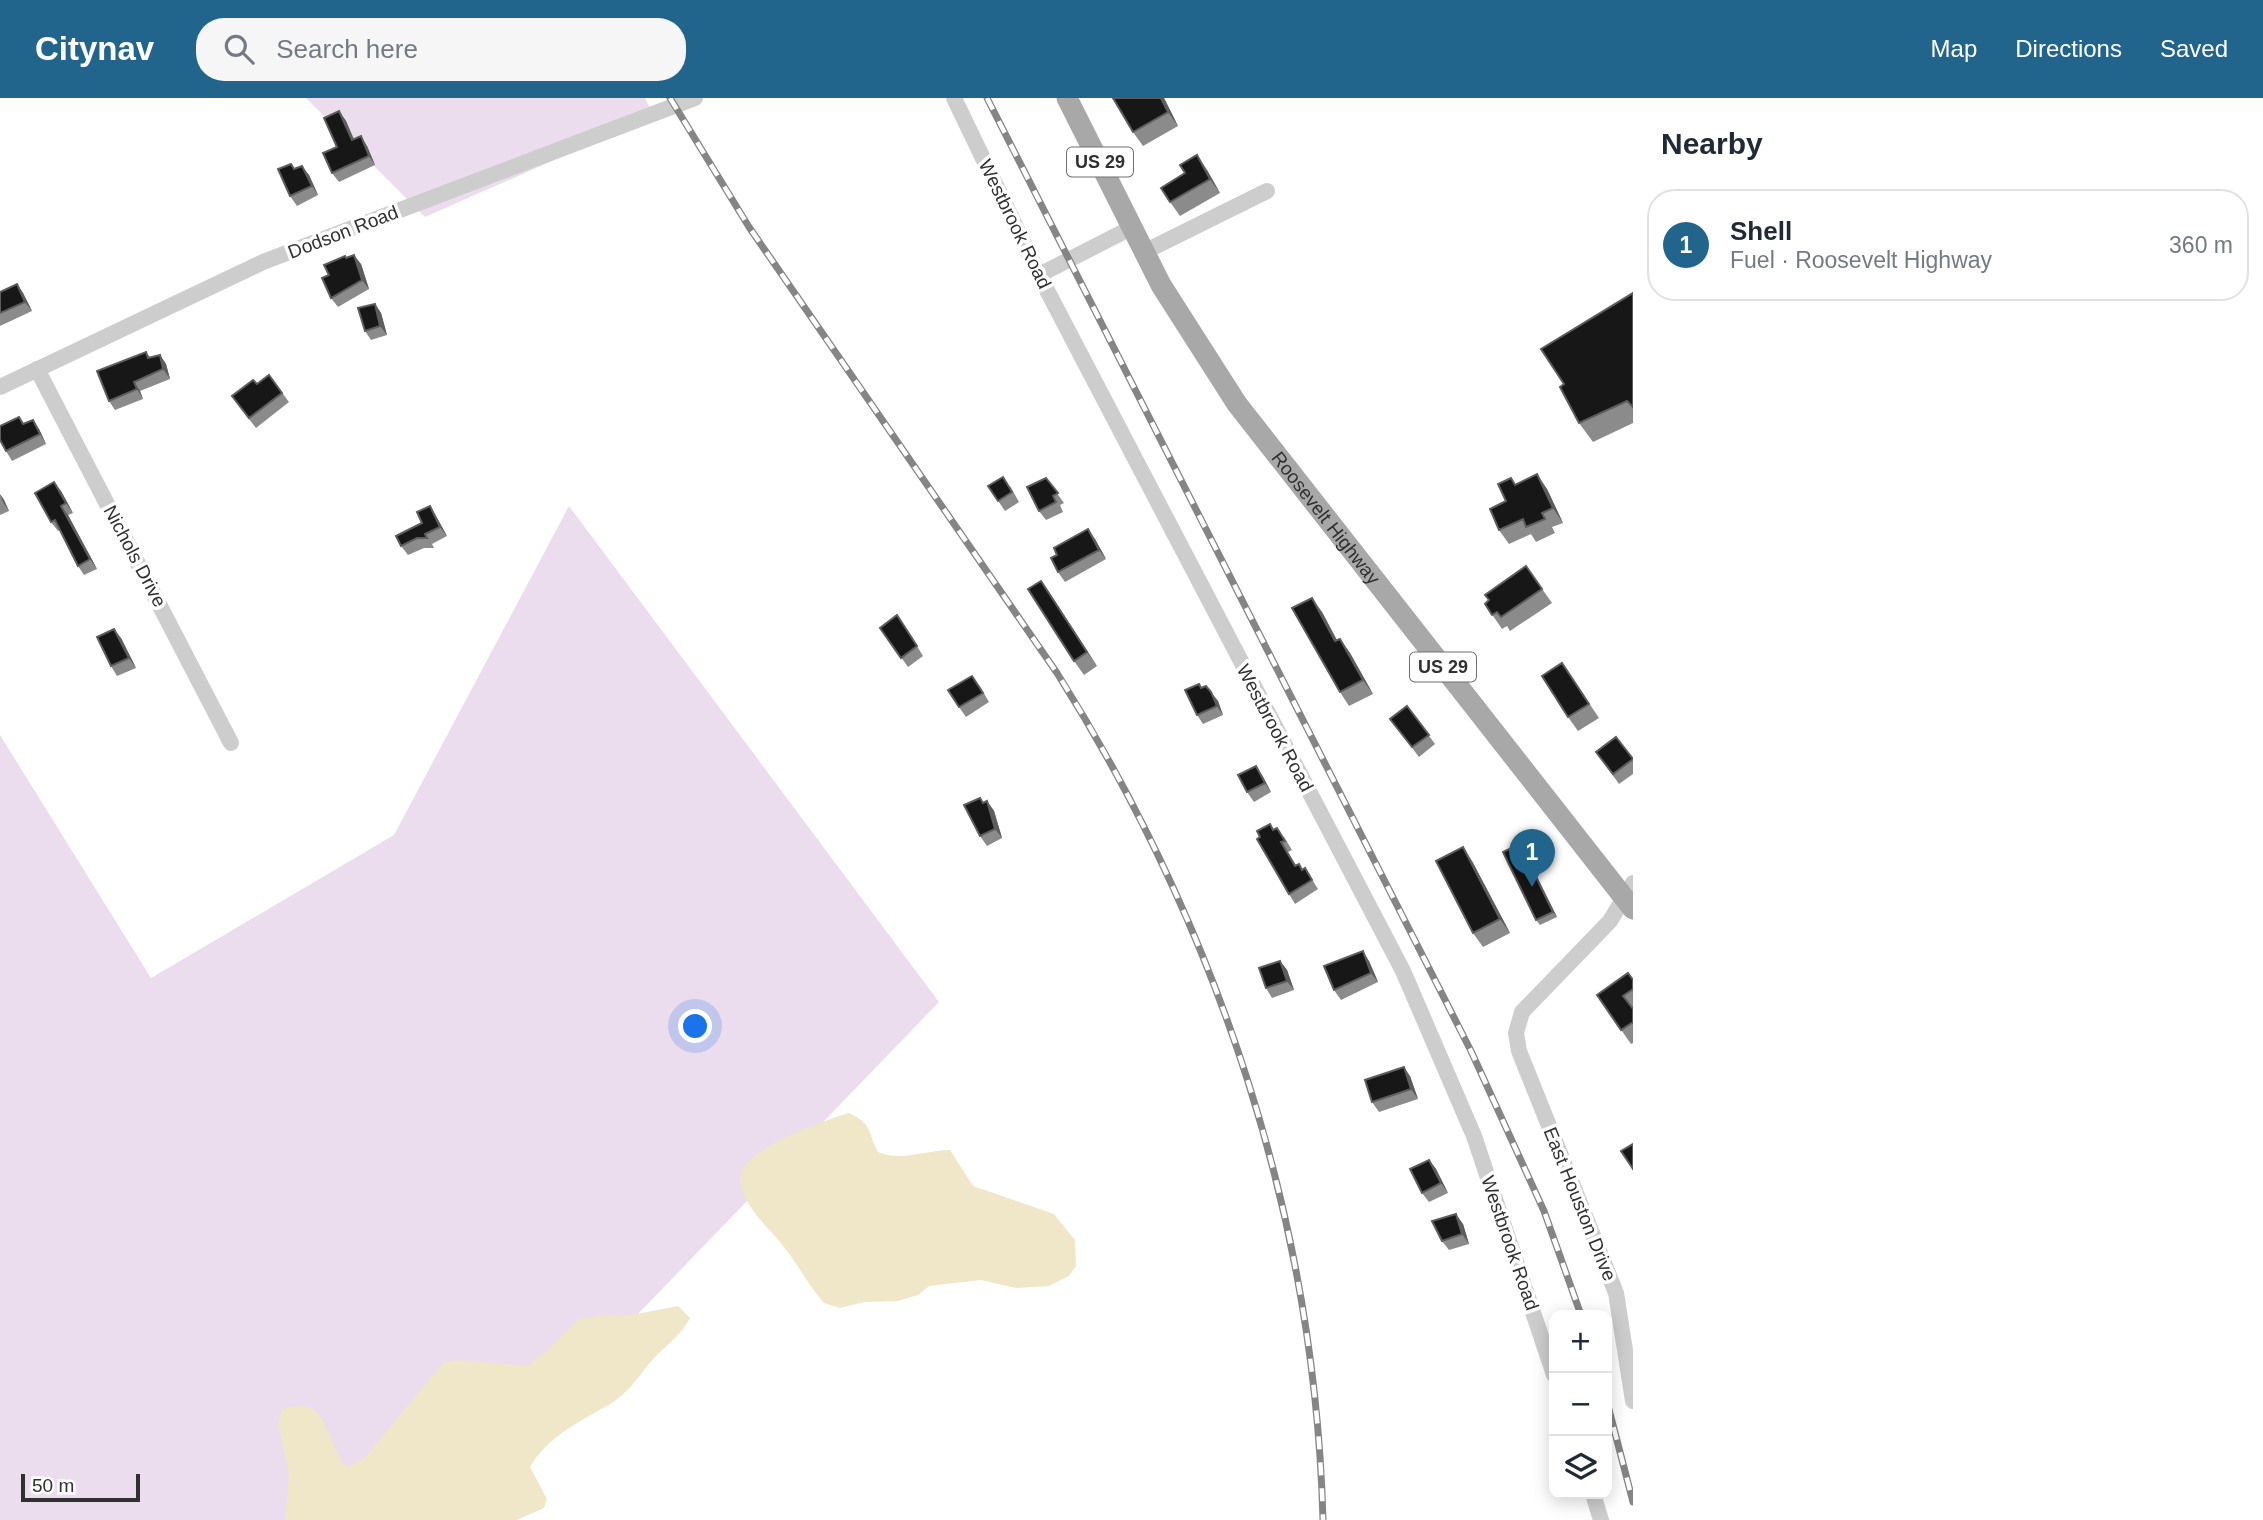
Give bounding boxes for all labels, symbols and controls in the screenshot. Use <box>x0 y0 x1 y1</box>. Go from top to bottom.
search box <box>196 18 686 81</box>
text: Citynav <box>35 30 154 67</box>
icon: search <box>220 30 258 68</box>
text: Search here <box>276 34 418 64</box>
text: Map <box>1931 35 1977 62</box>
text: Directions <box>2015 35 2122 62</box>
text: Saved <box>2160 35 2228 62</box>
text: Nearby <box>1661 127 1763 160</box>
road number: US 29 <box>1067 148 1133 176</box>
street label: Westbrook Road <box>975 156 1055 292</box>
street label: Dodson Road <box>285 201 401 263</box>
text: Shell <box>1730 216 1792 246</box>
text: 1 <box>1680 232 1692 258</box>
text: 360 m <box>2169 232 2233 258</box>
text: Fuel · Roosevelt Highway <box>1730 247 1992 273</box>
street label: Roosevelt Highway <box>1268 447 1385 589</box>
street label: Nichols Drive <box>99 502 171 610</box>
road number: US 29 <box>1410 652 1476 682</box>
street label: Westbrook Road <box>1233 661 1317 795</box>
pin: 1 <box>1509 829 1555 887</box>
your location <box>678 1009 712 1043</box>
street label: East Houston Drive <box>1540 1124 1620 1284</box>
street label: Westbrook Road <box>1477 1173 1543 1313</box>
map controls <box>1549 1310 1612 1499</box>
button: + <box>1549 1310 1612 1373</box>
button: − <box>1549 1373 1612 1436</box>
button: layers <box>1549 1436 1612 1499</box>
scale bar <box>21 1471 140 1503</box>
text: 50 m <box>32 1475 74 1496</box>

